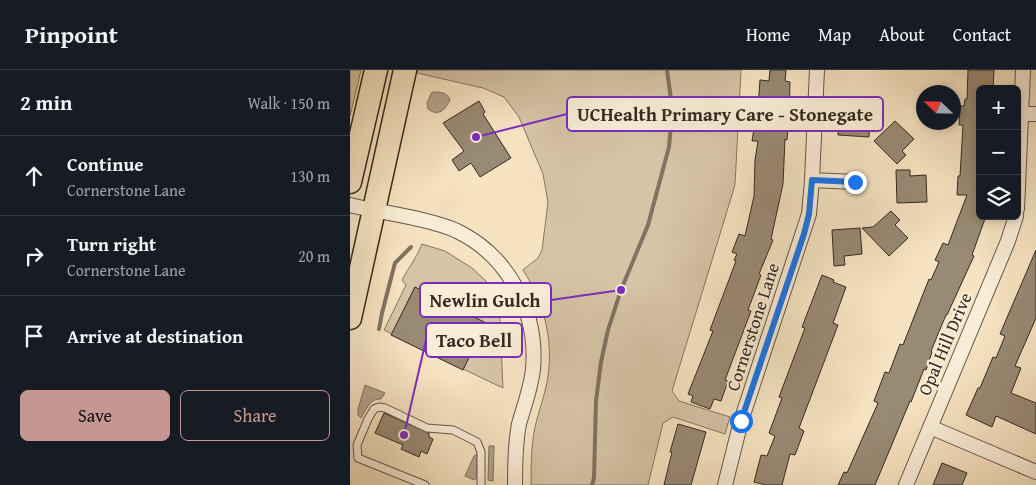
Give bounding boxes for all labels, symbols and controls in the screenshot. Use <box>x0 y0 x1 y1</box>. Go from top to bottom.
text: Pinpoint <box>25 17 118 52</box>
text: Home <box>746 21 790 48</box>
text: Map <box>818 21 851 48</box>
text: About <box>879 21 925 48</box>
text: Contact <box>953 21 1011 48</box>
north arrow <box>916 85 961 130</box>
map controls <box>976 85 1021 220</box>
button: + <box>976 85 1021 130</box>
text: 2 min <box>20 87 72 118</box>
text: Walk · 150 m <box>247 91 330 115</box>
callout: UCHealth Primary Care - Stonegate <box>567 97 883 131</box>
text: UCHealth Primary Care - Stonegate <box>577 100 873 128</box>
button: − <box>976 130 1021 175</box>
text: Continue <box>67 150 144 178</box>
icon: ahead <box>20 162 48 190</box>
text: 130 m <box>290 164 330 188</box>
route end <box>844 171 867 194</box>
button: layers <box>976 175 1021 220</box>
text: Cornerstone Lane <box>67 178 186 202</box>
text: Turn right <box>67 230 156 258</box>
icon: right <box>20 242 48 270</box>
text: 20 m <box>298 244 330 268</box>
text: Cornerstone Lane <box>67 258 186 282</box>
street label: Cornerstone Lane <box>719 259 786 394</box>
callout: Newlin Gulch <box>420 283 551 317</box>
text: Newlin Gulch <box>430 286 541 314</box>
street label: Opal Hill Drive <box>911 288 978 400</box>
icon: arrive <box>20 322 48 350</box>
text: Arrive at destination <box>67 322 243 350</box>
callout: Taco Bell <box>426 323 522 357</box>
text: Taco Bell <box>436 326 512 354</box>
button: Save <box>20 390 170 441</box>
button: Share <box>180 390 330 441</box>
route start <box>730 410 753 433</box>

